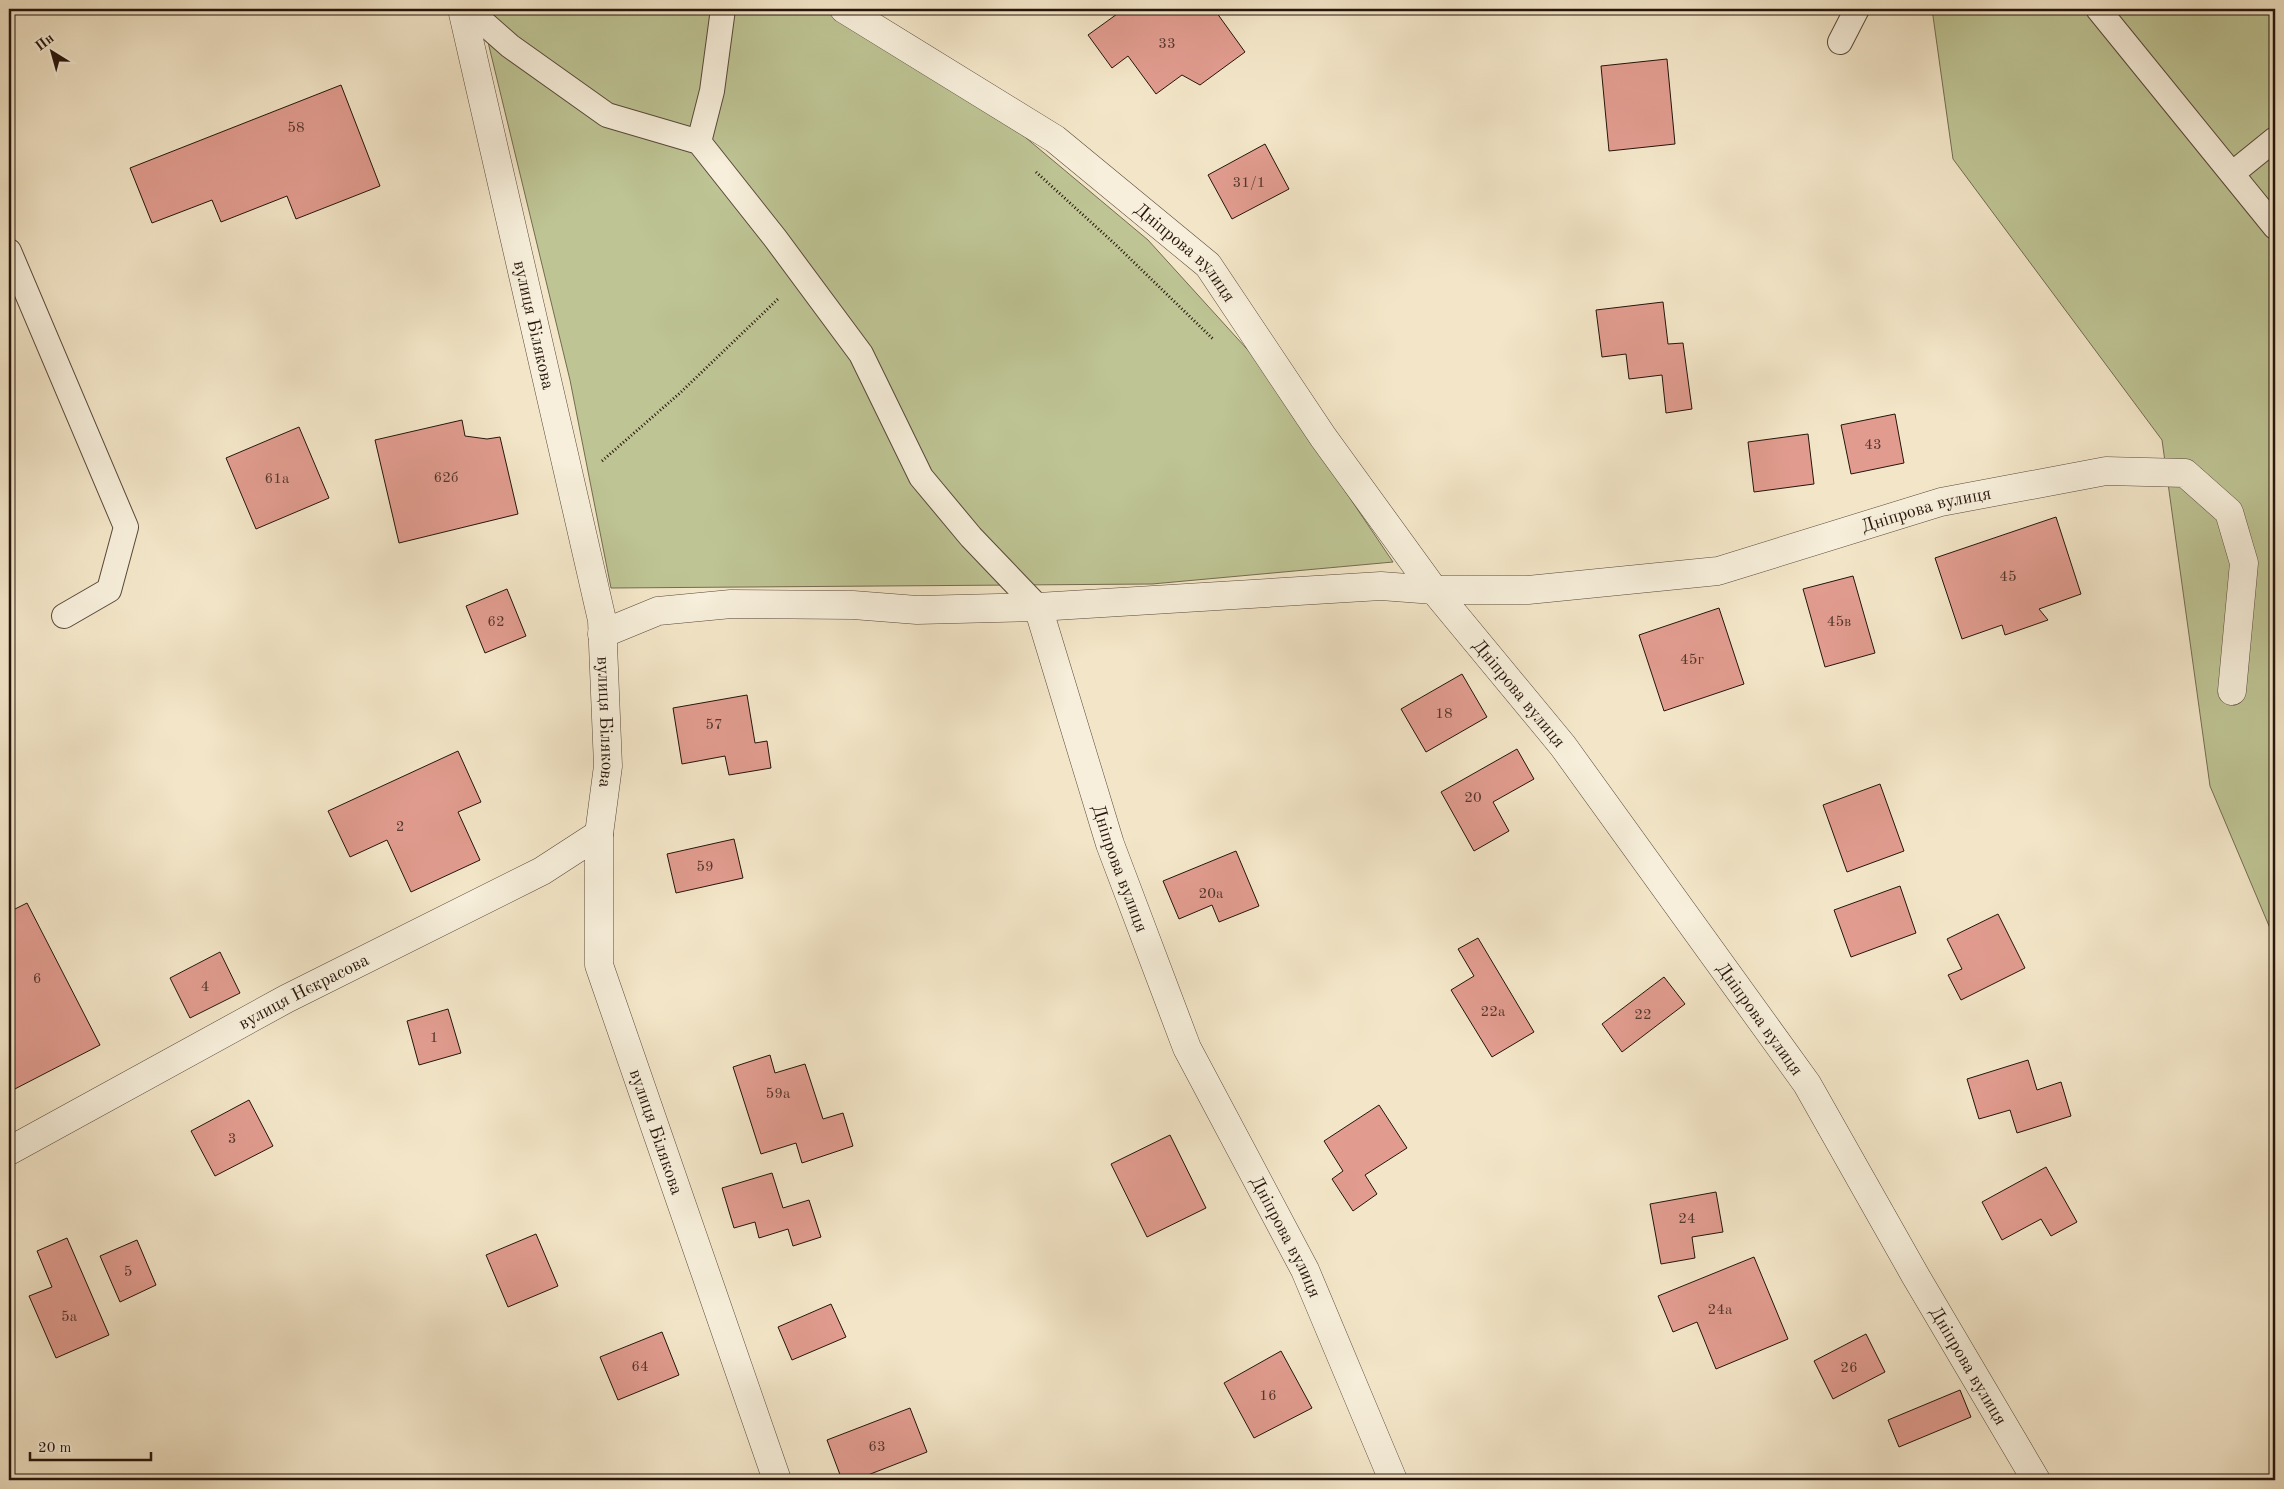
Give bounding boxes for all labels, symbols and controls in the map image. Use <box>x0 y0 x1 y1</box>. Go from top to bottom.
north arrow <box>28 28 78 78</box>
text: Пн <box>33 31 57 54</box>
house number: 33 <box>1158 37 1176 52</box>
house number: 58 <box>287 121 305 136</box>
house number: 31/1 <box>1233 176 1265 191</box>
street label: Дніпрова вулиця <box>1131 200 1238 305</box>
street label: вулиця Білякова <box>510 259 557 391</box>
house number: 43 <box>1864 438 1882 453</box>
house number: 62б <box>434 471 458 486</box>
house number: 61а <box>265 472 290 487</box>
street label: Дніпрова вулиця <box>1859 485 1993 536</box>
house number: 45 <box>1999 570 2017 585</box>
house number: 62 <box>487 615 505 630</box>
house number: 45в <box>1827 615 1851 630</box>
street label: Дніпрова вулиця <box>1469 637 1568 751</box>
house number: 45г <box>1680 653 1704 668</box>
street label: вулиця Білякова <box>593 656 616 789</box>
house number: 18 <box>1435 707 1453 722</box>
house number: 57 <box>705 718 723 733</box>
house number: 20 <box>1464 791 1482 806</box>
street label: Дніпрова вулиця <box>1089 803 1150 935</box>
house number: 2 <box>396 820 404 835</box>
house number: 59 <box>696 860 714 875</box>
house number: 20а <box>1199 887 1224 902</box>
street label: вулиця Нєкрасова <box>236 951 372 1033</box>
street label: Дніпрова вулиця <box>1713 960 1806 1079</box>
house number: 6 <box>33 972 41 987</box>
house number: 4 <box>201 980 209 995</box>
house number: 22а <box>1481 1005 1506 1020</box>
house number: 22 <box>1634 1008 1652 1023</box>
house number: 1 <box>430 1031 438 1046</box>
street label: вулиця Білякова <box>626 1067 686 1197</box>
house number: 59а <box>766 1087 791 1102</box>
house number: 3 <box>228 1132 236 1147</box>
street label: Дніпрова вулиця <box>1247 1173 1324 1300</box>
house number: 24 <box>1678 1212 1696 1227</box>
house number: 5 <box>124 1265 132 1280</box>
house number: 24а <box>1708 1303 1733 1318</box>
street label: Дніпрова вулиця <box>1926 1304 2009 1428</box>
house number: 5а <box>61 1310 78 1325</box>
house number: 64 <box>631 1360 649 1375</box>
house number: 26 <box>1840 1361 1858 1376</box>
house number: 16 <box>1259 1389 1277 1404</box>
scale bar <box>30 1429 151 1461</box>
house number: 63 <box>868 1440 886 1455</box>
text: 20 m <box>38 1441 72 1456</box>

